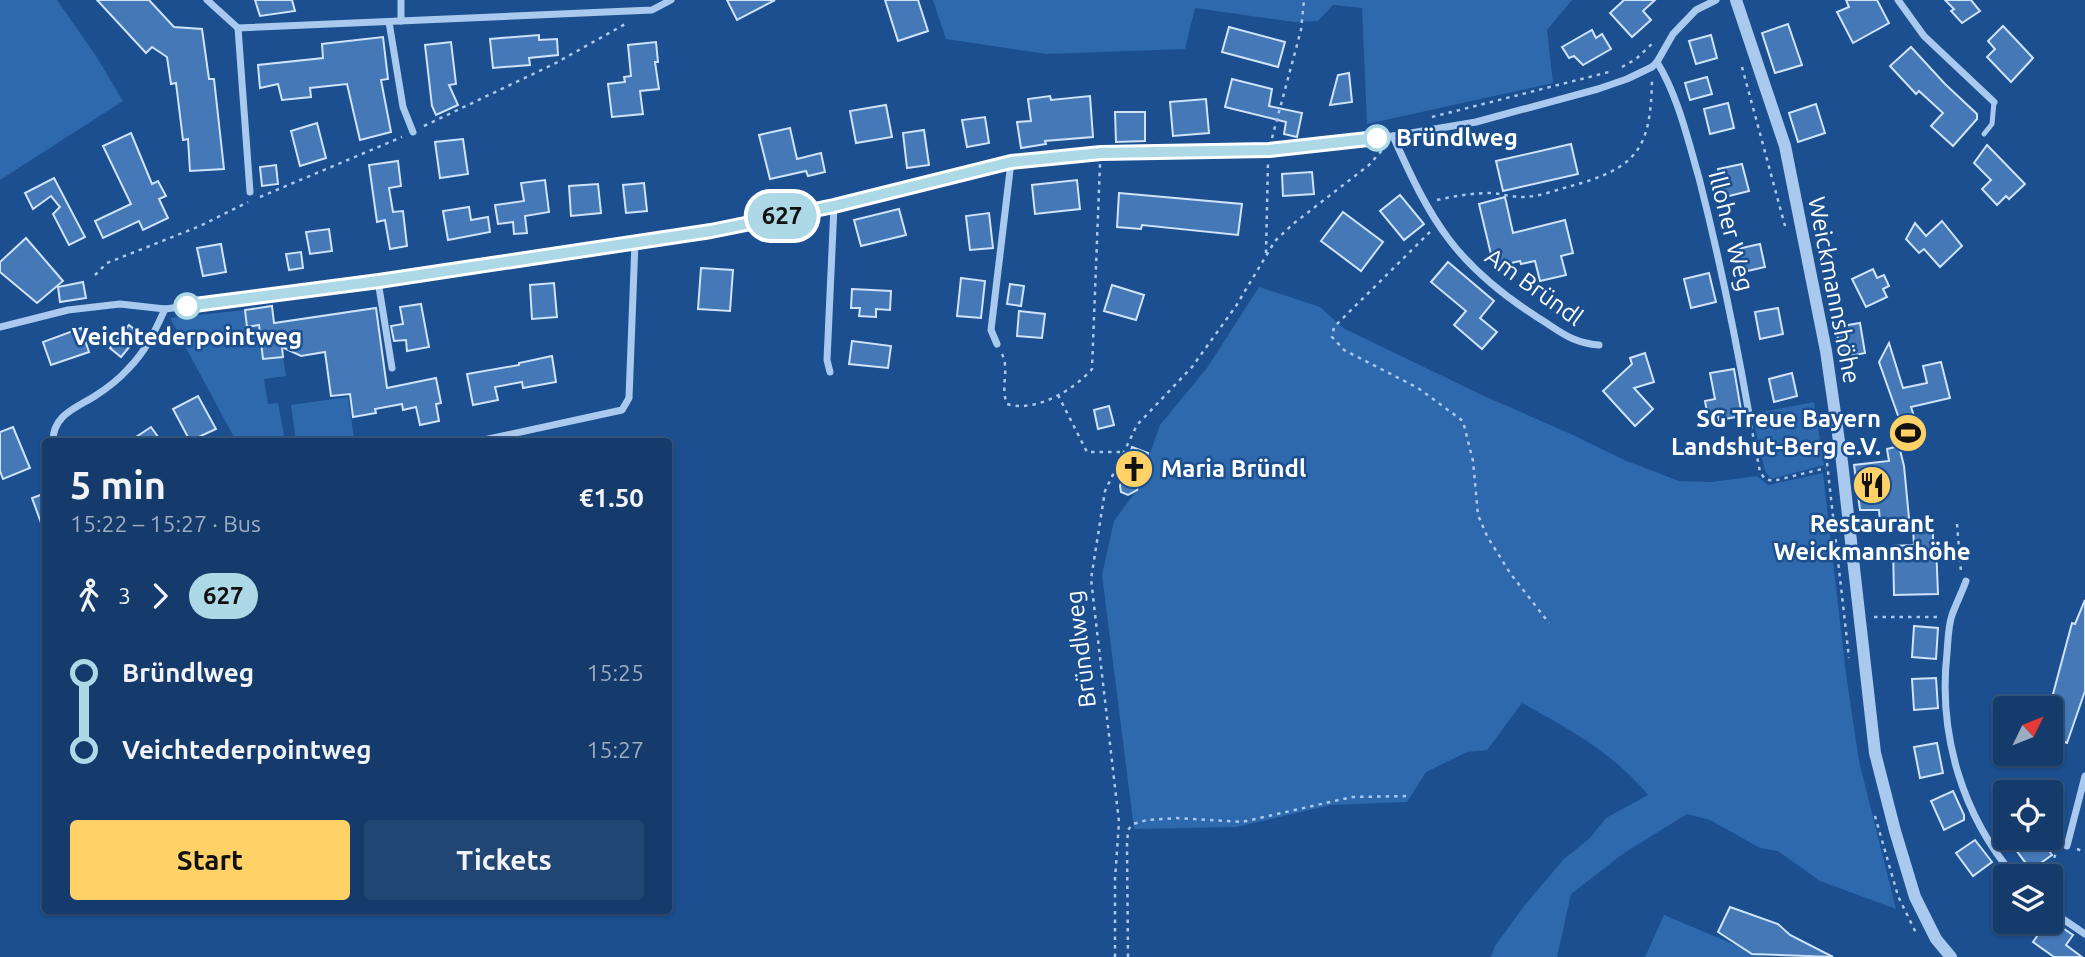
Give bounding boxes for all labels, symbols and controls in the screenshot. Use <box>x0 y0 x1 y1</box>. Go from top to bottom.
place label: Bründlweg <box>1396 124 1518 151</box>
marker: Bründlweg <box>1364 125 1390 151</box>
street label: Illoher Weg <box>1703 168 1759 294</box>
line badge: 627 <box>742 193 822 239</box>
street label: Weickmannshöhe <box>1803 194 1866 386</box>
text: 627 <box>762 202 802 229</box>
street label: Am Bründl <box>1480 242 1588 331</box>
marker: Veichtederpointweg <box>174 293 200 319</box>
place label: Veichtederpointweg <box>72 323 302 350</box>
place label: SG Treue Bayern Landshut-Berg e.V. <box>1671 405 1881 460</box>
sports icon: SG Treue Bayern Landshut-Berg e.V. <box>1887 412 1929 454</box>
church icon: Maria Bründl <box>1113 448 1155 490</box>
place label: Maria Bründl <box>1161 455 1306 482</box>
text: 5 min <box>70 464 166 506</box>
restaurant icon: Restaurant Weickmannshöhe <box>1851 464 1893 506</box>
text: €1.50 <box>579 483 644 512</box>
place label: Restaurant Weickmannshöhe <box>1773 510 1971 565</box>
text: 15:22 – 15:27 · Bus <box>70 511 261 536</box>
icon: walk <box>70 577 108 615</box>
icon: forward <box>141 577 179 615</box>
text: 627 <box>203 582 244 609</box>
text: 3 <box>118 583 131 608</box>
street label: Bründlweg <box>1060 589 1101 709</box>
text: Bründlweg <box>122 658 254 687</box>
text: 15:25 <box>586 660 644 685</box>
north arrow <box>1993 696 2063 766</box>
map controls <box>1993 696 2063 934</box>
text: Veichtederpointweg <box>122 735 372 764</box>
text: 15:27 <box>586 737 644 762</box>
button: locate <box>1993 780 2063 850</box>
button: Start <box>70 820 350 900</box>
button: Tickets <box>364 820 644 900</box>
button: layers <box>1993 864 2063 934</box>

